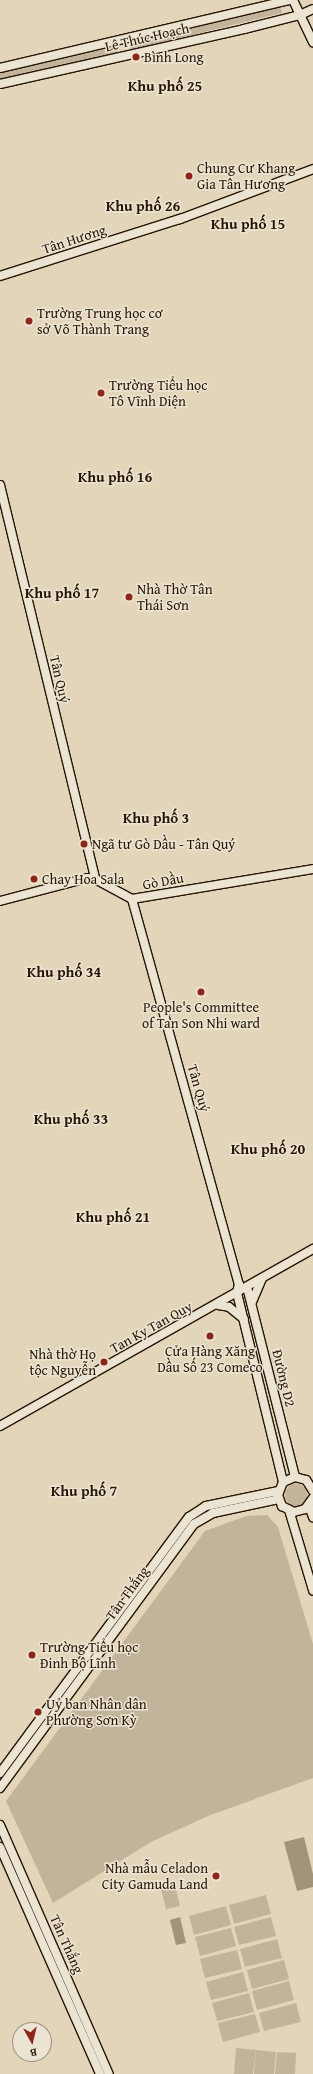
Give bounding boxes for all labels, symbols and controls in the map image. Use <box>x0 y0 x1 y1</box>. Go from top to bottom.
street label: Lê Thúc Hoạch <box>103 19 191 55</box>
place label: Bình Long <box>144 49 203 65</box>
marker: Bình Long <box>131 52 141 62</box>
district label: Khu phố 25 <box>128 77 202 95</box>
place label: Chung Cư Khang Gia Tân Hương <box>197 160 295 192</box>
marker: Chung Cư Khang Gia Tân Hương <box>184 171 194 181</box>
district label: Khu phố 26 <box>106 197 180 215</box>
district label: Khu phố 15 <box>211 215 285 233</box>
street label: Tân Hương <box>40 221 108 257</box>
place label: Trường Trung học cơ sở Võ Thành Trang <box>37 305 163 338</box>
marker: Trường Trung học cơ sở Võ Thành Trang <box>24 316 34 326</box>
place label: Trường Tiểu học Tô Vĩnh Diện <box>109 377 207 410</box>
marker: Trường Tiểu học Tô Vĩnh Diện <box>96 388 106 398</box>
district label: Khu phố 16 <box>78 468 152 486</box>
place label: Nhà Thờ Tân Thái Sơn <box>137 581 213 614</box>
district label: Khu phố 17 <box>25 584 99 602</box>
marker: Nhà Thờ Tân Thái Sơn <box>124 592 134 602</box>
street label: Tân Quý <box>46 654 74 704</box>
district label: Khu phố 3 <box>123 809 189 827</box>
place label: Ngã tư Gò Dầu - Tân Quý <box>92 836 235 852</box>
marker: Ngã tư Gò Dầu - Tân Quý <box>79 839 89 849</box>
street label: Gò Dầu <box>141 869 185 893</box>
place label: Chay Hoa Sala <box>42 871 124 887</box>
marker: Chay Hoa Sala <box>29 874 39 884</box>
district label: Khu phố 34 <box>27 963 101 981</box>
marker: People's Committee of Tan Son Nhi ward <box>196 987 206 997</box>
place label: People's Committee of Tan Son Nhi ward <box>142 999 260 1032</box>
street label: Tân Quý <box>184 1062 214 1114</box>
district label: Khu phố 33 <box>34 1110 108 1128</box>
district label: Khu phố 20 <box>231 1140 305 1158</box>
district label: Khu phố 21 <box>76 1208 150 1226</box>
street label: Tan Ky Tan Quy <box>107 1298 195 1356</box>
marker: Cửa Hàng Xăng Dầu Số 23 Comeco <box>205 1331 215 1341</box>
place label: Cửa Hàng Xăng Dầu Số 23 Comeco <box>157 1343 263 1376</box>
place label: Nhà thờ Họ tộc Nguyễn <box>29 1346 96 1378</box>
street label: Đường D2 <box>269 1348 299 1408</box>
marker: Nhà thờ Họ tộc Nguyễn <box>99 1357 109 1367</box>
district label: Khu phố 7 <box>51 1482 117 1500</box>
street label: Tân Thắng <box>102 1563 152 1623</box>
place label: Trường Tiểu học Đinh Bộ Lĩnh <box>40 1639 138 1672</box>
marker: Trường Tiểu học Đinh Bộ Lĩnh <box>27 1650 37 1660</box>
place label: Uỷ ban Nhân dân Phường Sơn Kỳ <box>46 1696 147 1728</box>
marker: Uỷ ban Nhân dân Phường Sơn Kỳ <box>33 1707 43 1717</box>
place label: Nhà mẫu Celadon City Gamuda Land <box>102 1860 208 1892</box>
marker: Nhà mẫu Celadon City Gamuda Land <box>211 1871 221 1881</box>
street label: Tân Thắng <box>47 1912 87 1976</box>
north arrow <box>12 2022 52 2062</box>
text: B <box>29 2044 38 2061</box>

